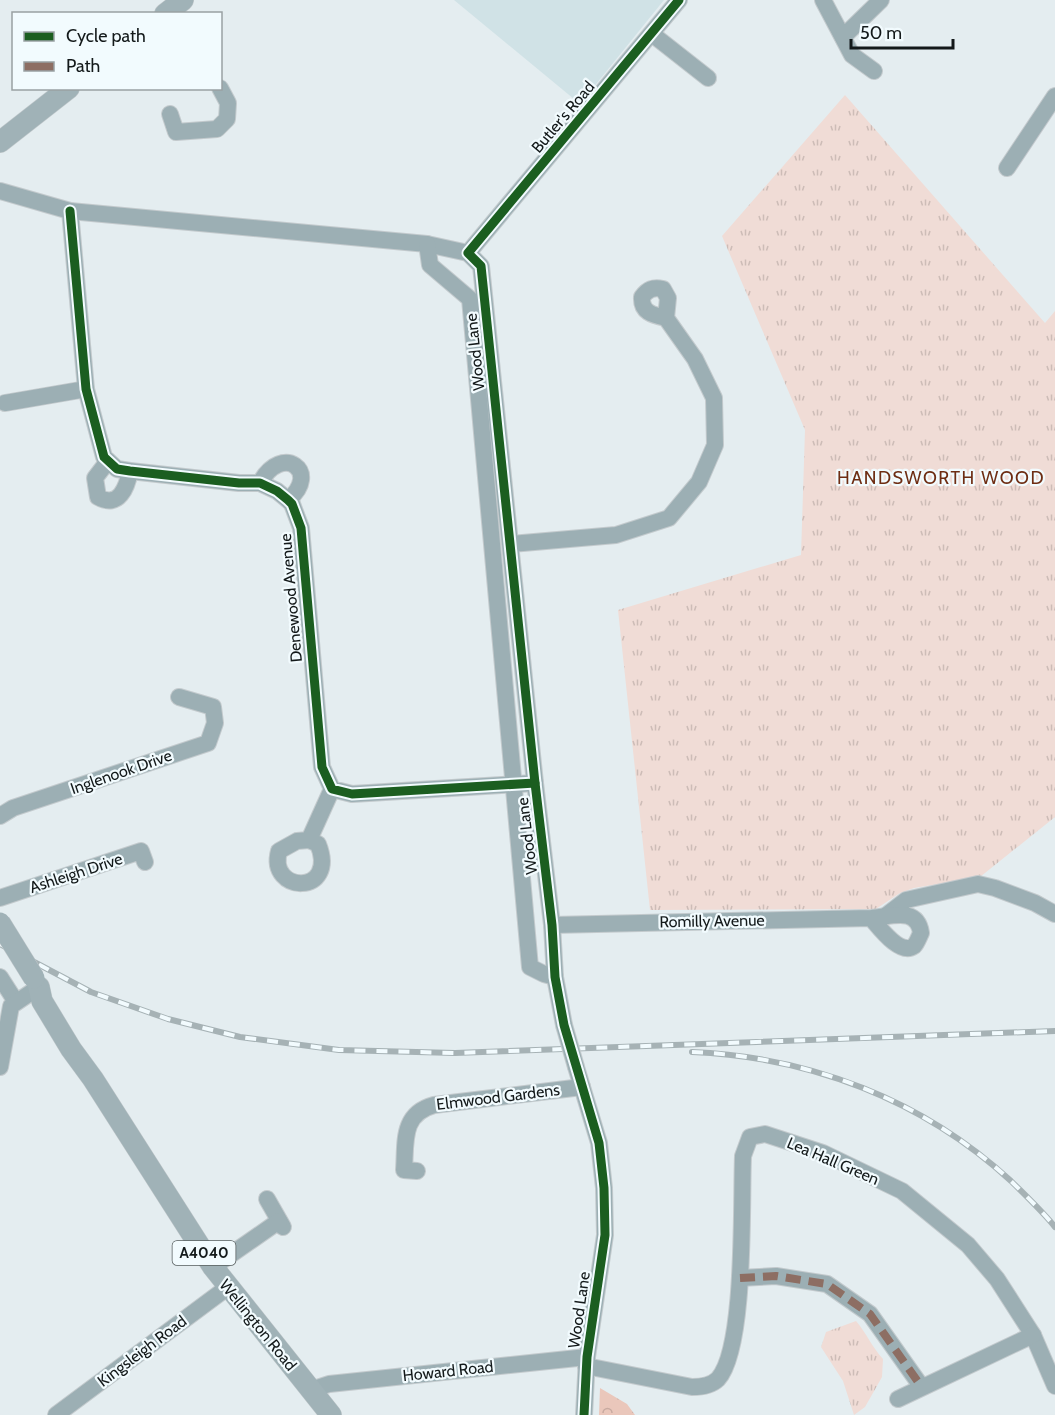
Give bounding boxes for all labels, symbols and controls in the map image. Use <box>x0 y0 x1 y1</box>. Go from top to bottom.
legend <box>12 12 222 90</box>
scale bar <box>851 12 953 50</box>
text: 50 m <box>860 22 902 44</box>
text: Cycle path <box>66 25 146 47</box>
text: Path <box>66 55 100 77</box>
street label: Butler's Road <box>528 77 598 157</box>
street label: Wood Lane <box>462 313 488 391</box>
district label: HANDSWORTH WOOD <box>837 467 1045 489</box>
street label: Denewood Avenue <box>276 533 306 663</box>
street label: Inglenook Drive <box>68 746 174 798</box>
street label: Wood Lane <box>513 796 541 876</box>
street label: Ashleigh Drive <box>27 849 125 897</box>
street label: Romilly Avenue <box>659 911 765 931</box>
street label: Elmwood Gardens <box>435 1080 561 1114</box>
street label: Lea Hall Green <box>784 1133 882 1189</box>
road number: A4040 <box>172 1241 236 1265</box>
street label: Wood Lane <box>564 1270 594 1350</box>
street label: Wellington Road <box>215 1276 301 1374</box>
street label: Kingsleigh Road <box>94 1311 190 1391</box>
street label: Howard Road <box>402 1357 494 1385</box>

